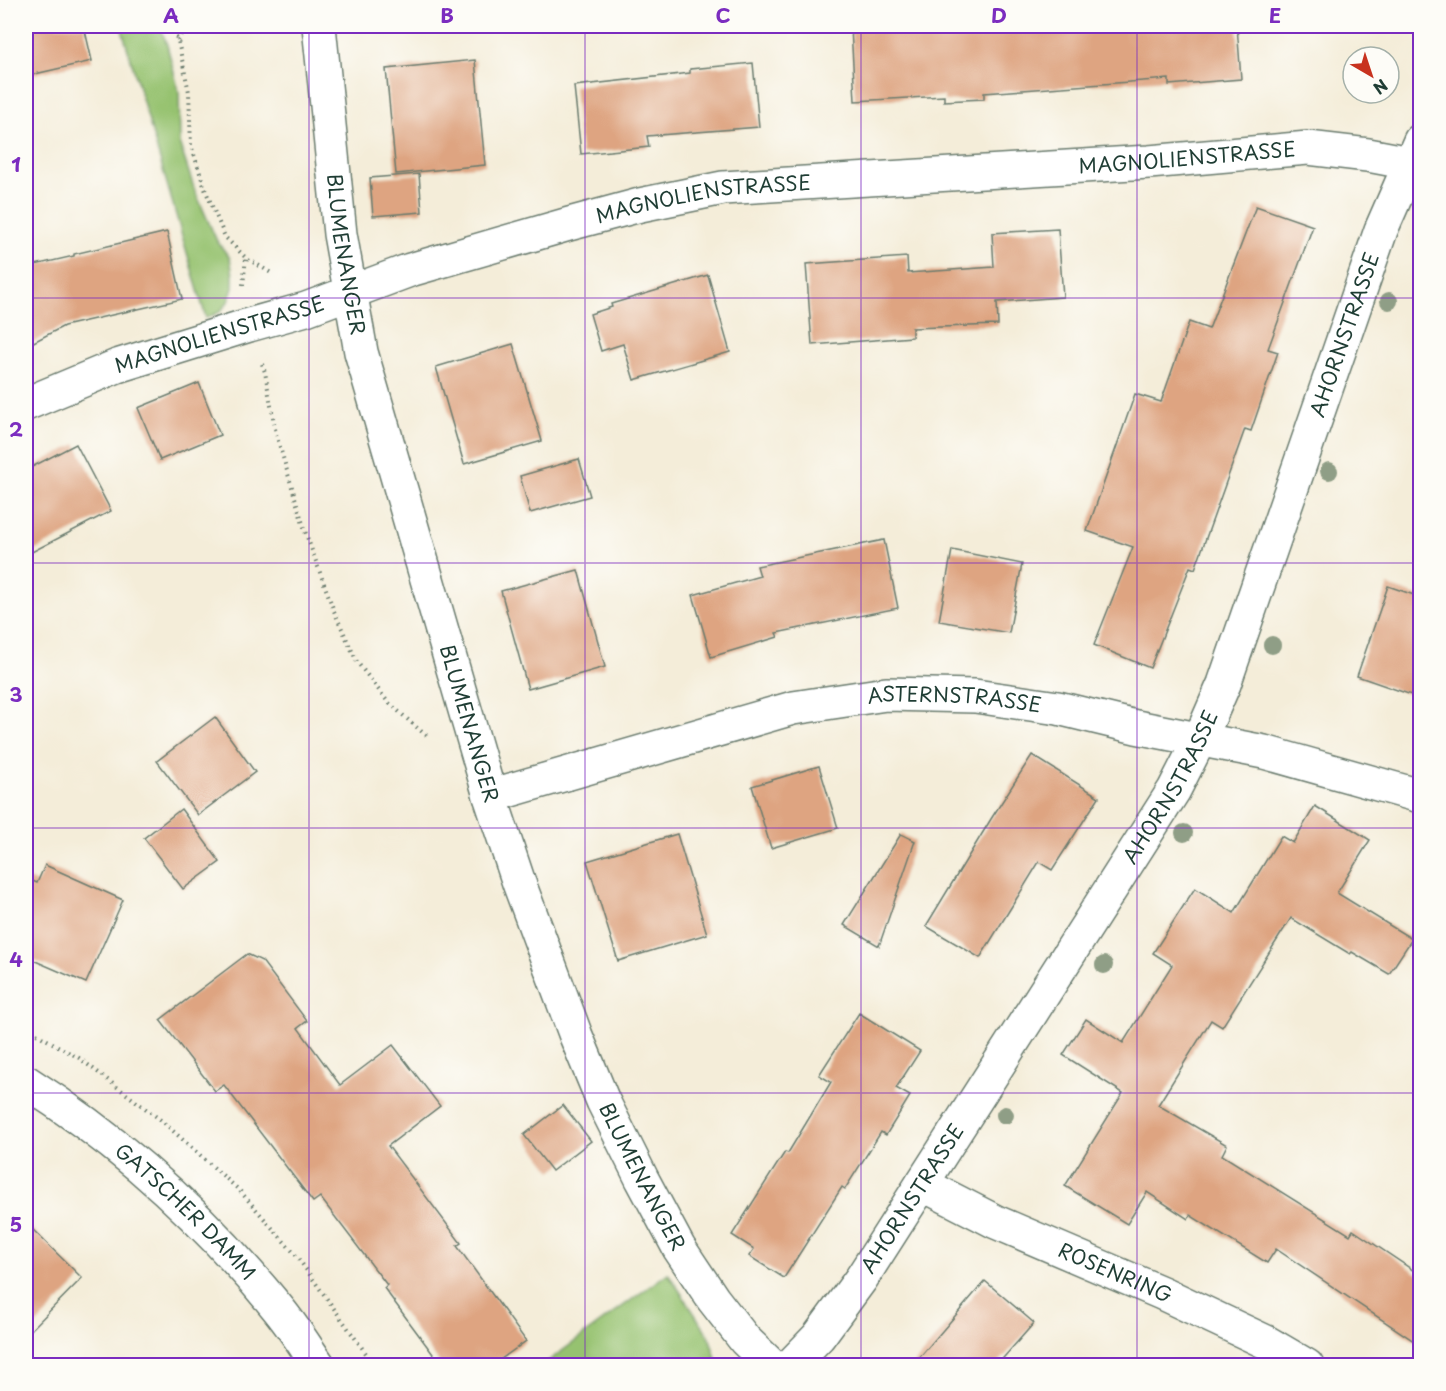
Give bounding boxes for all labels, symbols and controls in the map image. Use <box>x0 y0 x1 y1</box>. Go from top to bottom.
text: A <box>163 0 179 30</box>
text: B <box>440 0 454 30</box>
text: C <box>715 0 731 30</box>
text: D <box>991 0 1007 30</box>
text: E <box>1269 0 1281 30</box>
north arrow <box>1341 45 1401 105</box>
text: N <box>1369 74 1394 101</box>
street label: MAGNOLIENSTRASSE <box>1078 133 1297 180</box>
text: 1 <box>11 149 21 179</box>
street label: MAGNOLIENSTRASSE <box>592 167 812 230</box>
street label: BLUMENANGER <box>320 172 374 337</box>
street label: AHORNSTRASSE <box>1302 248 1386 421</box>
street label: MAGNOLIENSTRASSE <box>111 287 329 380</box>
text: 2 <box>9 414 23 444</box>
street label: BLUMENANGER <box>433 641 507 806</box>
street label: ASTERNSTRASSE <box>865 678 1044 719</box>
text: 3 <box>9 679 23 709</box>
street label: AHORNSTRASSE <box>1115 705 1225 869</box>
text: 4 <box>9 944 23 974</box>
street label: BLUMENANGER <box>592 1097 694 1256</box>
street label: AHORNSTRASSE <box>853 1117 971 1279</box>
street label: GATSCHER DAMM <box>109 1135 263 1286</box>
text: 5 <box>10 1209 22 1239</box>
street label: ROSENRING <box>1054 1234 1178 1310</box>

